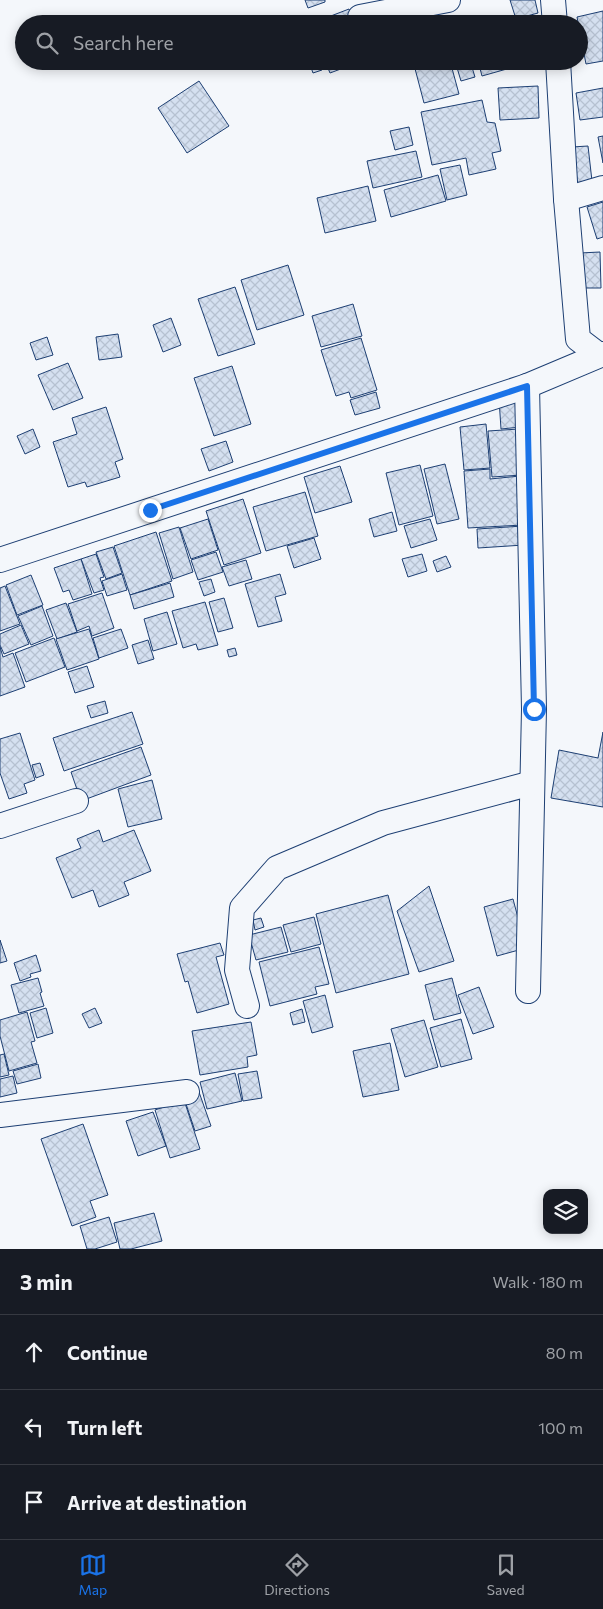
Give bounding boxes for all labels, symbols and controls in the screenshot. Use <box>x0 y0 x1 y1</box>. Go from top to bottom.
search box <box>15 15 588 70</box>
icon: search <box>33 29 61 57</box>
text: Search here <box>73 31 173 54</box>
route end <box>139 499 162 522</box>
route start <box>523 698 546 721</box>
map controls <box>543 1189 588 1234</box>
button: layers <box>543 1189 588 1234</box>
text: 3 min <box>20 1269 73 1294</box>
text: Walk · 180 m <box>493 1272 583 1291</box>
icon: ahead <box>20 1338 48 1366</box>
text: Continue <box>67 1341 147 1364</box>
text: 80 m <box>546 1343 583 1362</box>
icon: left <box>20 1413 48 1441</box>
text: Turn left <box>67 1416 142 1439</box>
text: 100 m <box>538 1418 583 1437</box>
icon: arrive <box>20 1488 48 1516</box>
text: Arrive at destination <box>67 1491 247 1514</box>
tab: Map <box>78 1551 107 1598</box>
tab: Directions <box>264 1551 330 1598</box>
tab: Saved <box>487 1551 525 1598</box>

